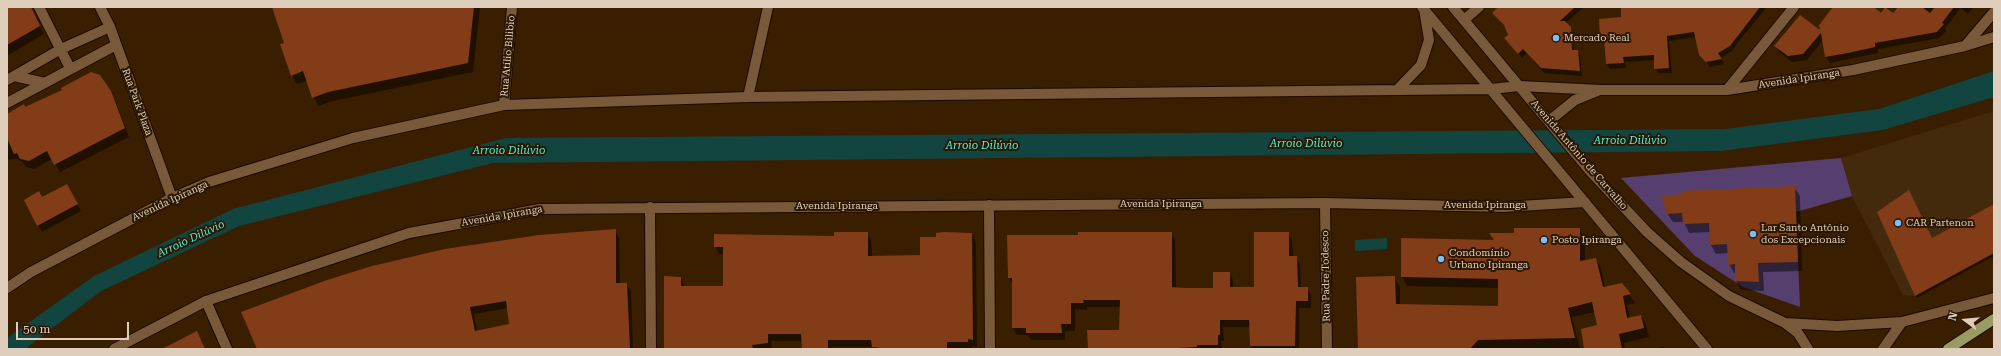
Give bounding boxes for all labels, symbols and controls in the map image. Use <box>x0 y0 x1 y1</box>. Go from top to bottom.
street label: Rua Atílio Bilibio <box>498 15 518 97</box>
place label: Mercado Real <box>1564 32 1630 44</box>
marker: Mercado Real <box>1551 33 1561 43</box>
street label: Rua Park Plaza <box>119 67 155 137</box>
street label: Avenida Ipiranga <box>1758 67 1840 91</box>
street label: Avenida Antônio de Carvalho <box>1528 98 1630 212</box>
water label: Arroio Dilúvio <box>1594 134 1666 148</box>
water label: Arroio Dilúvio <box>1270 137 1342 151</box>
water label: Arroio Dilúvio <box>946 139 1018 153</box>
water label: Arroio Dilúvio <box>473 144 545 158</box>
street label: Avenida Ipiranga <box>130 178 210 224</box>
street label: Avenida Ipiranga <box>1120 198 1202 210</box>
street label: Avenida Ipiranga <box>1444 199 1526 211</box>
street label: Avenida Ipiranga <box>796 200 878 212</box>
street label: Avenida Ipiranga <box>461 203 543 229</box>
place label: CAR Partenon <box>1906 217 1974 229</box>
water label: Arroio Dilúvio <box>155 218 227 260</box>
marker: CAR Partenon <box>1893 218 1903 228</box>
place label: Lar Santo Antônio dos Excepcionais <box>1761 222 1849 246</box>
marker: Lar Santo Antônio dos Excepcionais <box>1748 229 1758 239</box>
street label: Rua Padre Todesco <box>1319 230 1333 322</box>
place label: Posto Ipiranga <box>1552 234 1622 246</box>
marker: Posto Ipiranga <box>1539 235 1549 245</box>
place label: Condomínio Urbano Ipiranga <box>1449 247 1528 270</box>
marker: Condomínio Urbano Ipiranga <box>1436 254 1446 264</box>
north arrow <box>1945 300 1985 340</box>
text: N <box>1946 311 1960 322</box>
scale bar <box>18 314 131 340</box>
text: 50 m <box>23 322 50 336</box>

